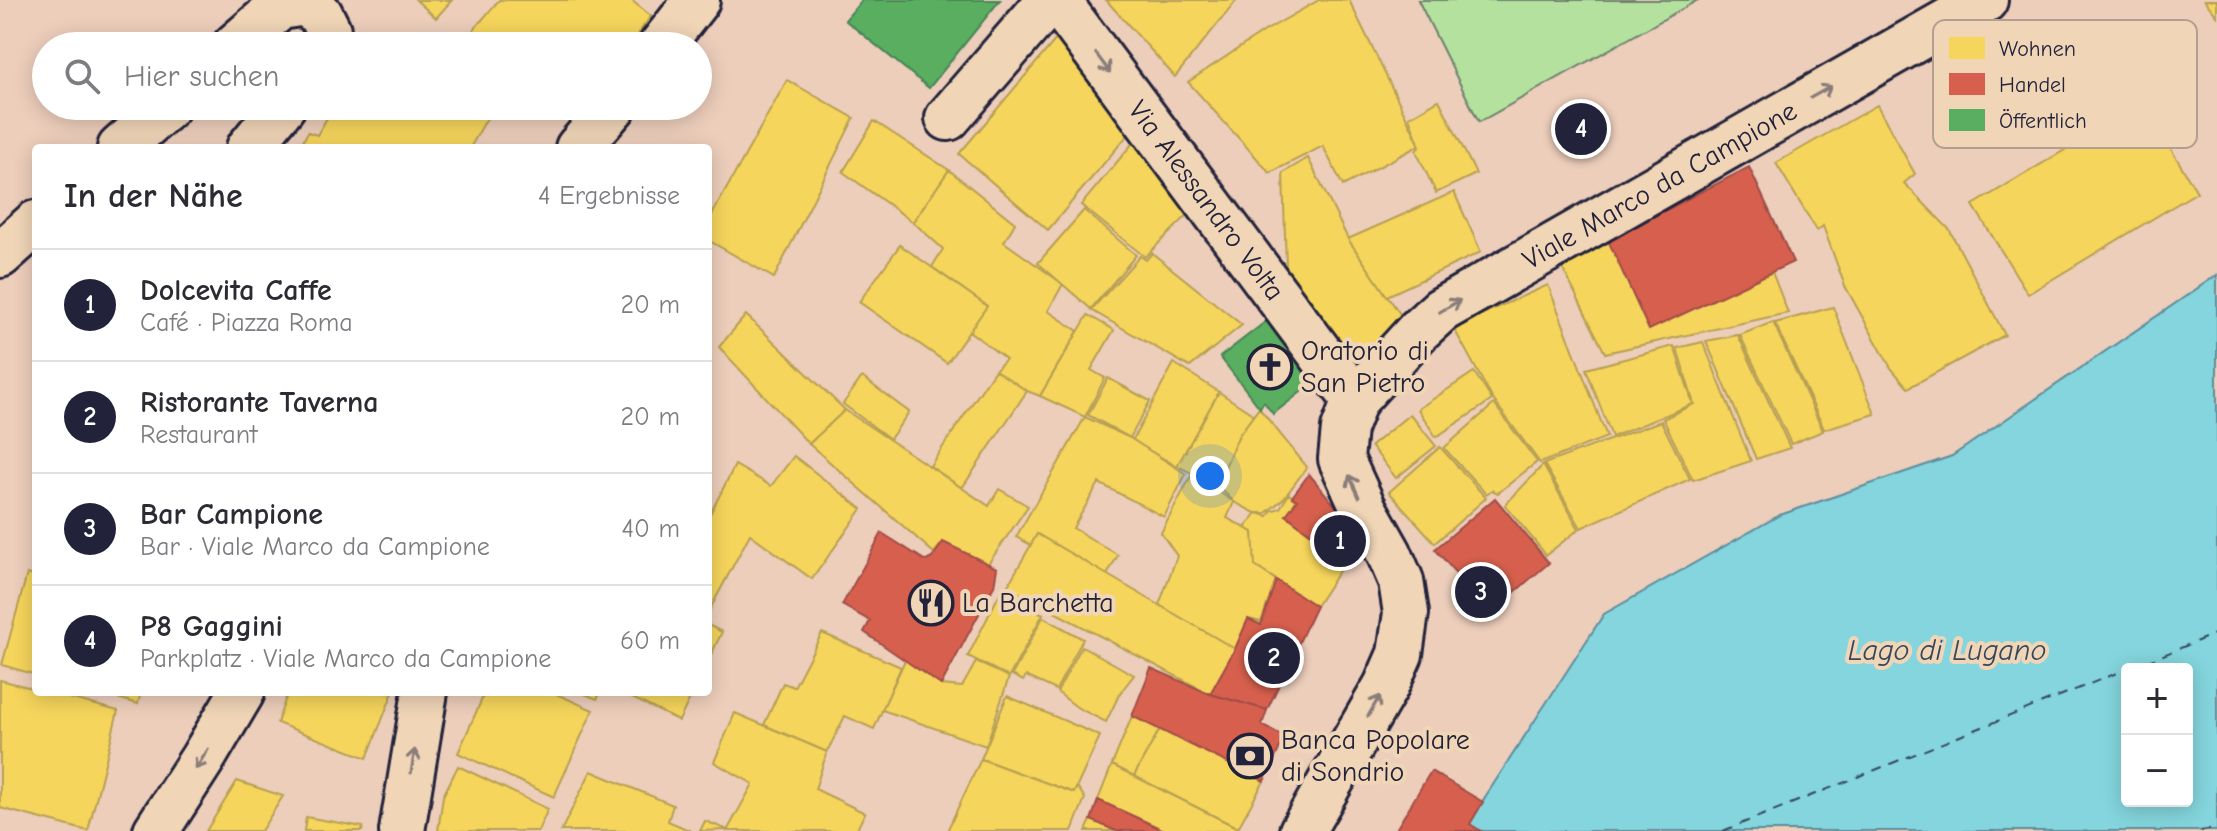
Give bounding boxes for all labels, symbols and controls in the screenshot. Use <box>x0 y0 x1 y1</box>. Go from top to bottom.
legend <box>1933 20 2197 148</box>
search box <box>32 32 712 120</box>
text: Wohnen <box>1999 36 2076 62</box>
one-way arrow <box>1095 51 1112 73</box>
icon: search <box>60 54 104 98</box>
text: Hier suchen <box>124 59 279 94</box>
text: Handel <box>1999 72 2066 98</box>
one-way arrow <box>1808 84 1832 100</box>
street label: Via Alessandro Volta <box>1122 95 1291 306</box>
street label: Viale Marco da Campione <box>1517 95 1802 276</box>
pin: 4 <box>1555 99 1607 159</box>
text: Öffentlich <box>1999 108 2087 134</box>
text: In der Nähe <box>64 176 243 216</box>
text: 4 Ergebnisse <box>538 181 680 211</box>
text: Dolcevita Caffe <box>140 273 332 308</box>
text: 1 <box>85 290 95 320</box>
text: 20 m <box>620 290 680 320</box>
one-way arrow <box>1438 298 1461 314</box>
text: Café · Piazza Roma <box>140 308 353 338</box>
place label: Oratorio di San Pietro <box>1301 335 1429 399</box>
church icon: Oratorio di San Pietro <box>1246 343 1294 391</box>
text: Ristorante Taverna <box>140 385 379 420</box>
text: 2 <box>84 402 96 432</box>
text: 20 m <box>620 402 680 432</box>
text: Restaurant <box>140 420 257 450</box>
your location <box>1190 456 1230 496</box>
one-way arrow <box>1345 474 1360 499</box>
text: Bar Campione <box>140 497 323 532</box>
pin: 1 <box>1314 511 1366 571</box>
text: 3 <box>84 514 96 544</box>
text: 40 m <box>621 514 680 544</box>
text: Bar · Viale Marco da Campione <box>140 532 490 562</box>
pin: 3 <box>1455 562 1507 622</box>
restaurant icon: La Barchetta <box>907 579 955 627</box>
place label: La Barchetta <box>962 587 1114 619</box>
text: P8 Gaggini <box>140 609 283 644</box>
text: 4 <box>84 626 96 656</box>
text: 60 m <box>620 626 680 656</box>
pin: 2 <box>1248 628 1300 688</box>
water label: Lago di Lugano <box>1848 633 2046 668</box>
text: Parkplatz · Viale Marco da Campione <box>140 644 551 674</box>
map controls <box>2121 663 2193 807</box>
button: + <box>2121 663 2193 735</box>
one-way arrow <box>1366 695 1382 718</box>
place label: Banca Popolare di Sondrio <box>1281 724 1470 788</box>
bank icon: Banca Popolare di Sondrio <box>1226 732 1274 780</box>
button: − <box>2121 735 2193 807</box>
one-way arrow <box>194 747 210 770</box>
one-way arrow <box>406 749 421 775</box>

